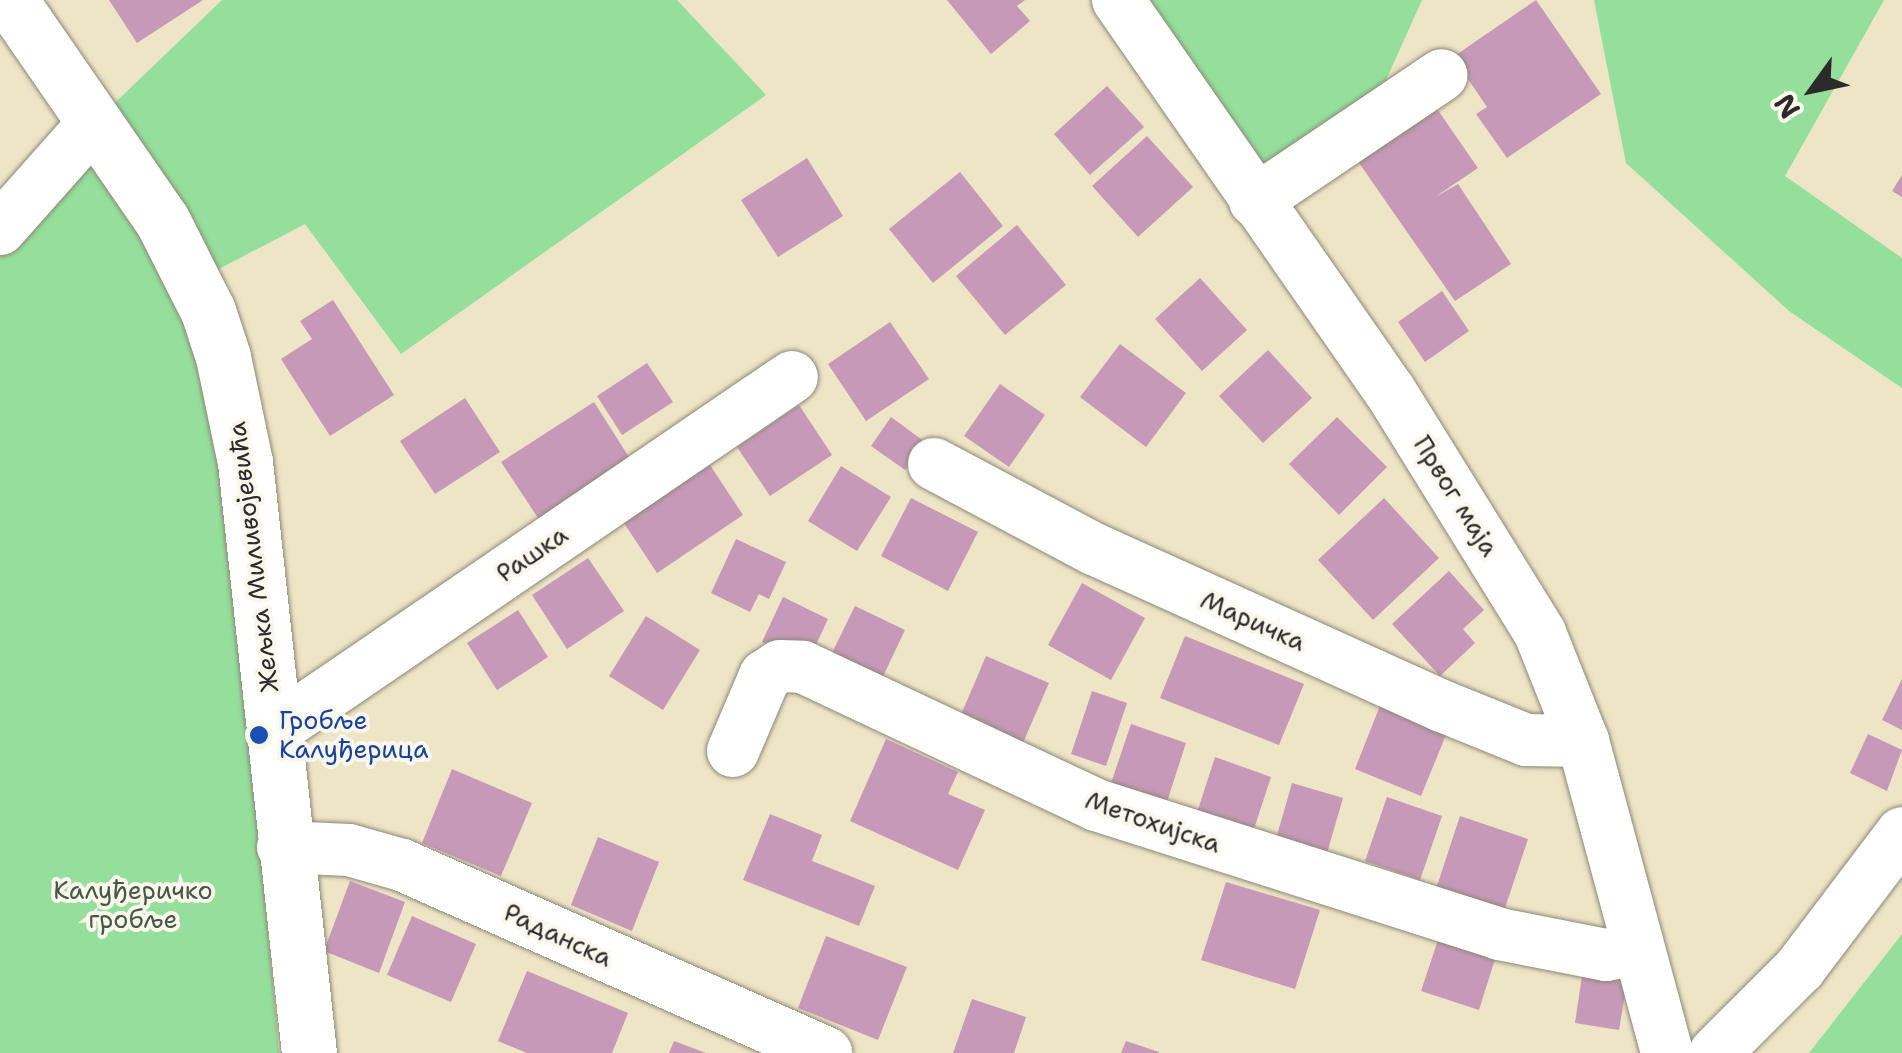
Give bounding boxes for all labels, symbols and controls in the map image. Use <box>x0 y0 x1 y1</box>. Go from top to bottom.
north arrow <box>1762 40 1862 140</box>
text: N <box>1765 87 1809 126</box>
street label: Жељка Миливојевића <box>222 420 284 694</box>
street label: Првог маја <box>1407 430 1505 562</box>
street label: Рашка <box>491 519 573 589</box>
street label: Маричка <box>1196 585 1310 657</box>
place label: Гробље Калуђерица <box>279 706 429 765</box>
marker: Гробље Калуђерица <box>248 724 270 746</box>
street label: Метохијска <box>1081 785 1225 859</box>
park label: Калуђеричко гробље <box>53 876 213 935</box>
street label: Раданска <box>499 897 617 973</box>

